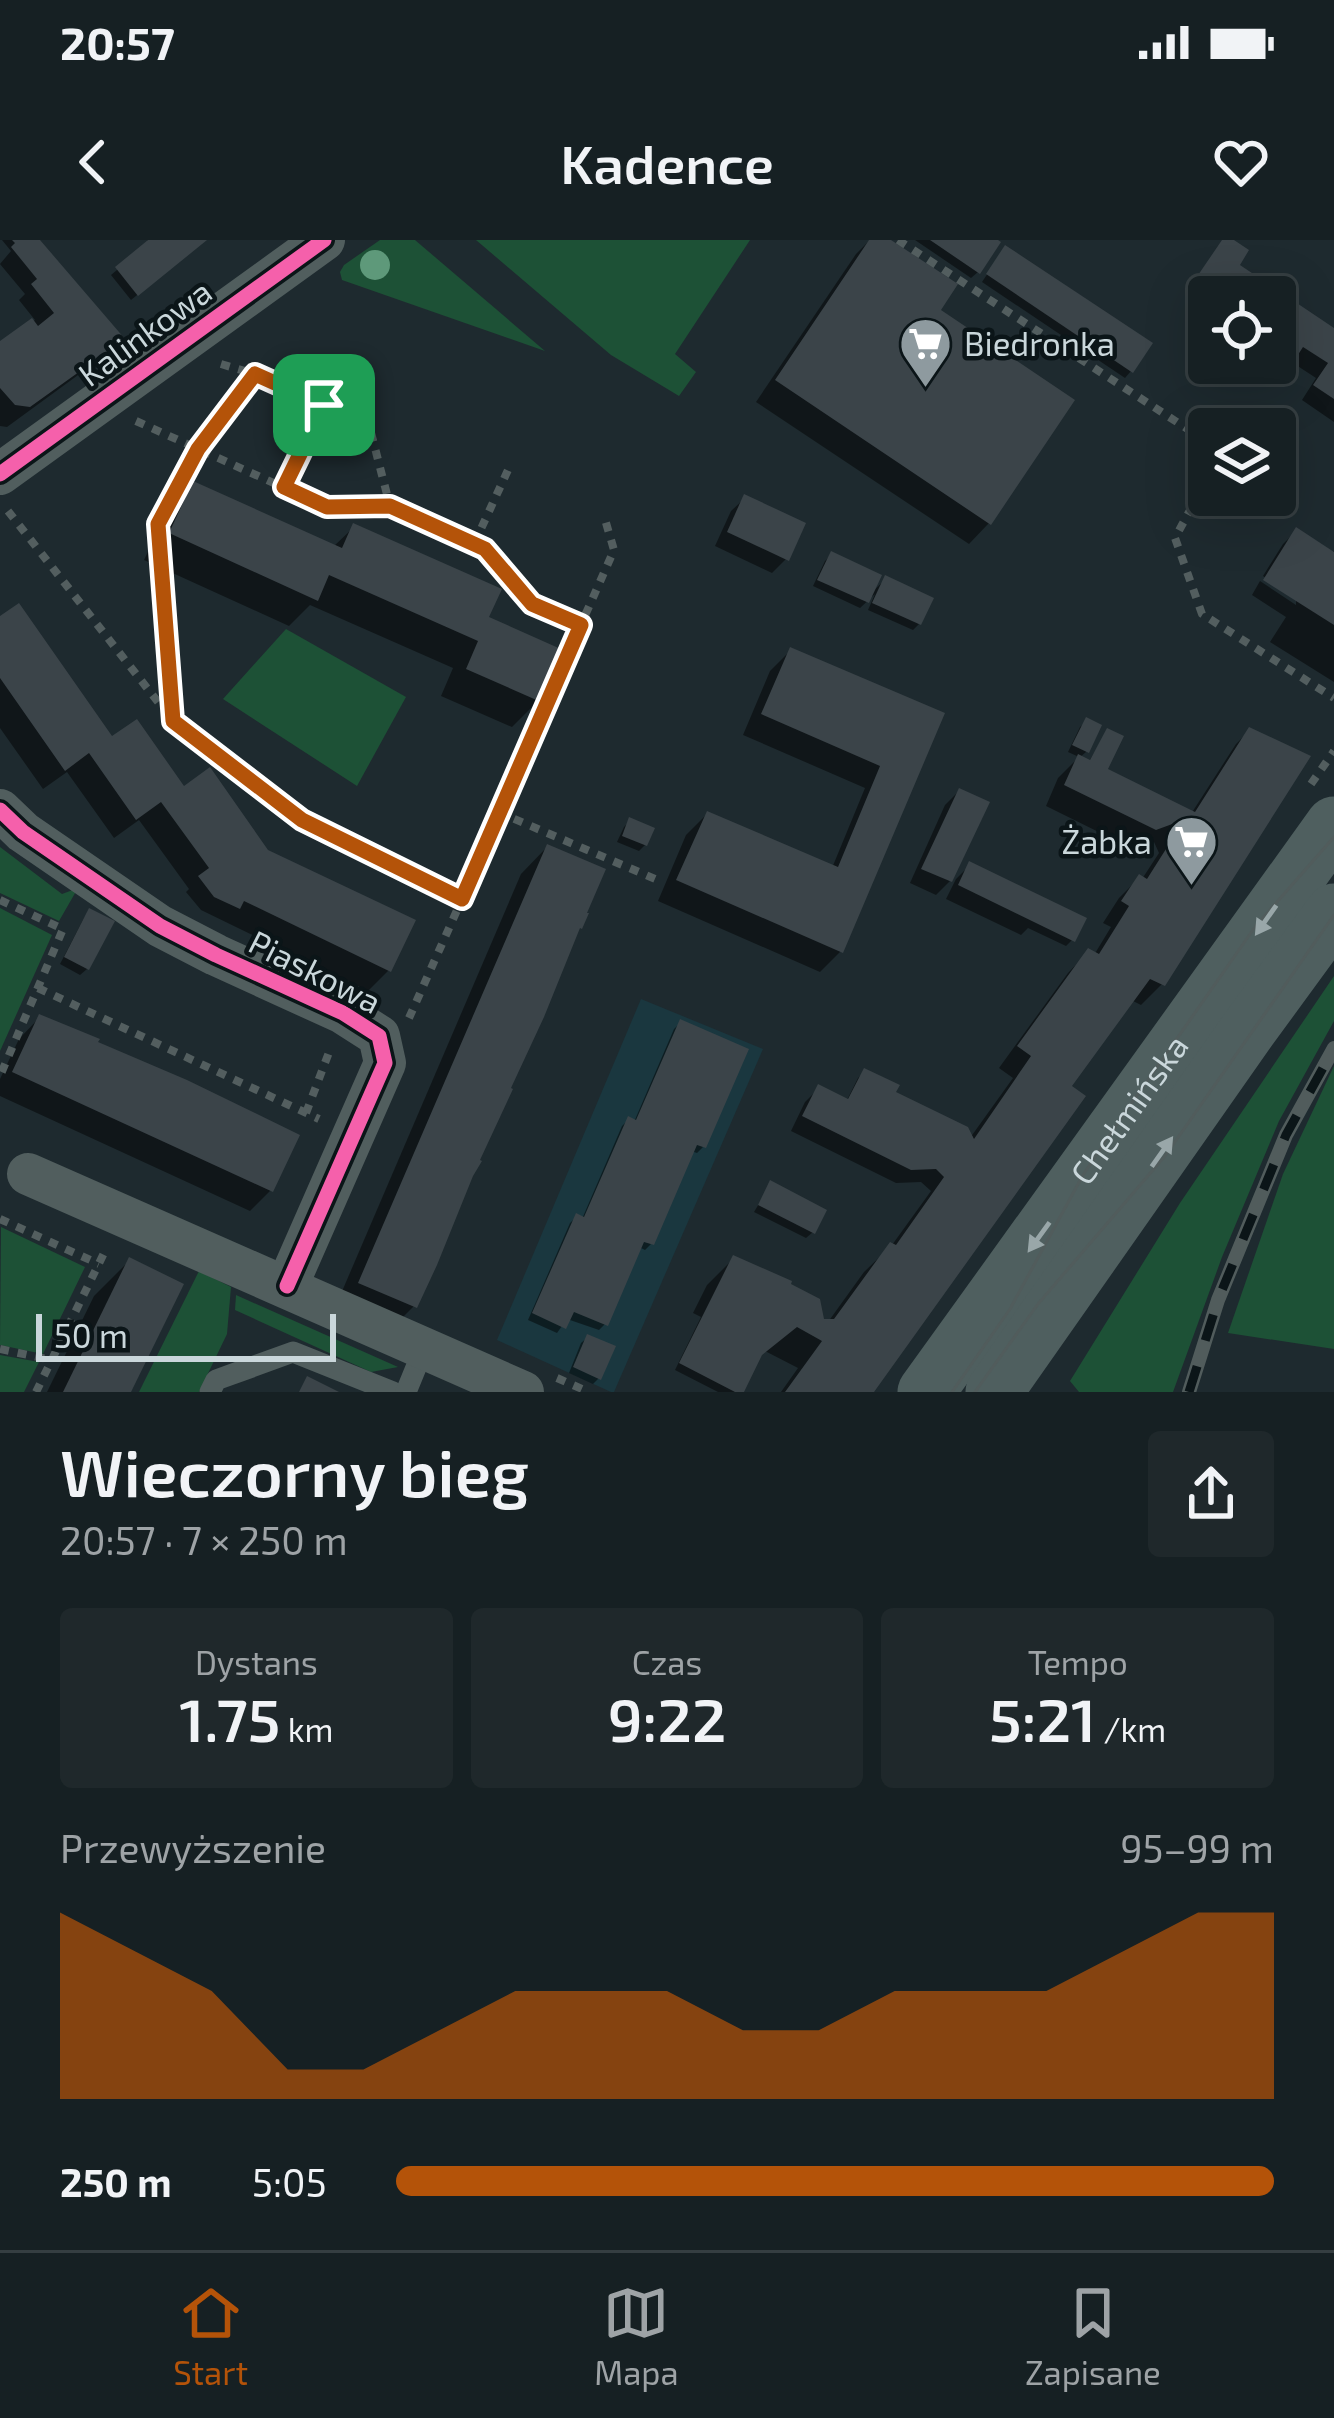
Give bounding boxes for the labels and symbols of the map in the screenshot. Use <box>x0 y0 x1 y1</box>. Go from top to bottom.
street label: Kalinkowa <box>70 270 219 394</box>
supermarket icon: Biedronka <box>897 316 953 390</box>
place label: Biedronka <box>964 323 1115 363</box>
pin <box>273 354 375 456</box>
supermarket icon: Żabka <box>1163 814 1219 888</box>
place label: Żabka <box>1061 821 1152 861</box>
one-way arrow <box>1255 904 1278 936</box>
street label: Piaskowa <box>243 921 388 1021</box>
street label: Chełmińska <box>1061 1026 1196 1191</box>
one-way arrow <box>1150 1135 1173 1168</box>
one-way arrow <box>1027 1221 1051 1253</box>
scale bar <box>36 1308 336 1361</box>

